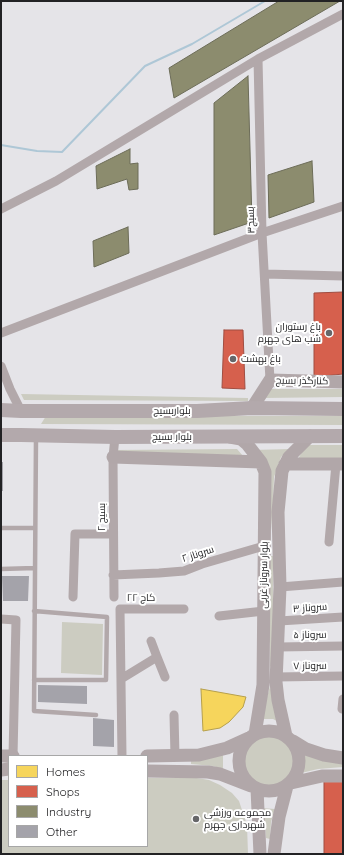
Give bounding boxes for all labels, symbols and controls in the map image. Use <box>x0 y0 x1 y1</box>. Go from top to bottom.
street label: بسیج۳ <box>245 206 257 234</box>
place label: باغ رستوران شب های جهرم <box>258 321 321 344</box>
marker: باغ رستوران شب های جهرم <box>324 328 334 338</box>
place label: باغ بهشت <box>241 353 281 365</box>
marker: باغ بهشت <box>228 354 238 364</box>
street label: کنارگذر بسیج <box>276 375 328 387</box>
street label: بلواربسیج <box>153 405 191 417</box>
street label: بلوار بسیج <box>152 431 192 443</box>
street label: بسیج ۲ <box>96 503 108 531</box>
street label: بلوار سروناز غربی <box>257 541 271 609</box>
street label: سروناز ۲ <box>181 543 215 565</box>
street label: کاج ۲۲ <box>127 592 155 604</box>
street label: سروناز ۳ <box>292 601 328 615</box>
street label: سروناز ۵ <box>293 629 327 641</box>
street label: سروناز ۷ <box>293 660 327 672</box>
legend <box>8 755 148 847</box>
text: Homes <box>46 764 85 779</box>
text: Shops <box>46 784 80 799</box>
text: Industry <box>46 804 91 819</box>
place label: مجموعه ورزشی شهرداری جهرم <box>204 807 271 830</box>
marker: مجموعه ورزشی شهرداری جهرم <box>191 814 201 824</box>
text: Other <box>46 824 77 839</box>

